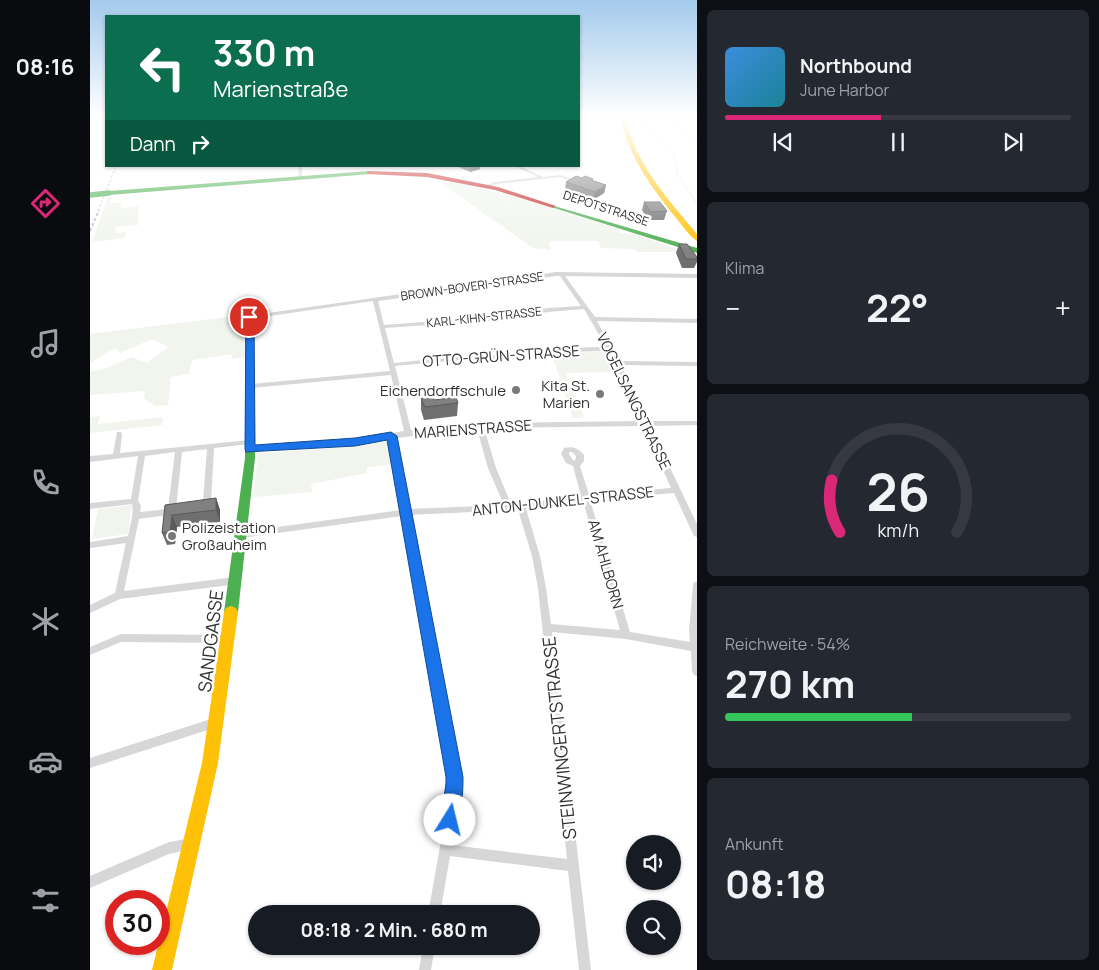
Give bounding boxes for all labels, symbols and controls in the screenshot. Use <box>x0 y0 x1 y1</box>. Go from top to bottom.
text: 330 m <box>213 29 315 77</box>
icon: left <box>130 35 195 100</box>
text: 08:16 <box>16 52 74 82</box>
text: Northbound <box>800 53 912 79</box>
text: Marienstraße <box>213 74 348 104</box>
text: June Harbor <box>800 79 889 101</box>
icon: previous <box>769 128 797 156</box>
icon: pause <box>884 128 912 156</box>
icon: next <box>999 128 1027 156</box>
icon: right <box>186 130 214 158</box>
text: Dann <box>130 131 176 157</box>
icon: directions <box>28 186 63 221</box>
street label: DEPOTSTRASSE <box>561 186 651 230</box>
text: Klima <box>725 257 764 279</box>
street label: BROWN-BOVERI-STRASSE <box>399 268 545 304</box>
text: 22° <box>866 281 929 333</box>
text: − <box>725 289 740 327</box>
text: + <box>1055 289 1071 327</box>
pin <box>228 296 270 338</box>
street label: KARL-KIHN-STRASSE <box>425 302 543 332</box>
icon: arrive <box>235 303 263 331</box>
icon: music <box>28 326 63 361</box>
street label: VOGELSANGSTRASSE <box>592 329 676 473</box>
street label: OTTO-GRÜN-STRASSE <box>422 340 580 372</box>
place label: Kita St. Marien <box>541 375 590 413</box>
place label: Eichendorffschule <box>380 380 506 401</box>
marker: Eichendorffschule <box>510 384 522 396</box>
marker: Kita St. Marien <box>594 388 606 400</box>
street label: MARIENSTRASSE <box>413 414 533 444</box>
text: 26 <box>866 456 930 527</box>
icon: phone <box>28 465 63 500</box>
street label: ANTON-DUNKEL-STRASSE <box>471 481 655 521</box>
place label: Polizeistation Großauheim <box>182 517 276 555</box>
street label: AM AHLBORN <box>583 517 629 611</box>
text: km/h <box>877 518 919 542</box>
marker: Polizeistation Großauheim <box>166 530 178 542</box>
street label: SANDGASSE <box>192 588 228 694</box>
icon: climate <box>28 604 63 639</box>
text: Reichweite · 54% <box>725 633 850 655</box>
street label: STEINWINGERTSTRASSE <box>536 635 582 841</box>
text: 270 km <box>725 657 855 709</box>
icon: car <box>28 744 63 779</box>
position arrow <box>423 793 475 845</box>
text: Ankunft <box>725 833 784 855</box>
map controls <box>626 835 681 955</box>
button: sound <box>626 835 681 890</box>
text: 08:18 <box>725 857 826 909</box>
icon: filters <box>28 883 63 918</box>
speed limit sign: 30 <box>105 890 170 955</box>
button: search <box>626 900 681 955</box>
text: 08:18 · 2 Min. · 680 m <box>300 917 488 943</box>

